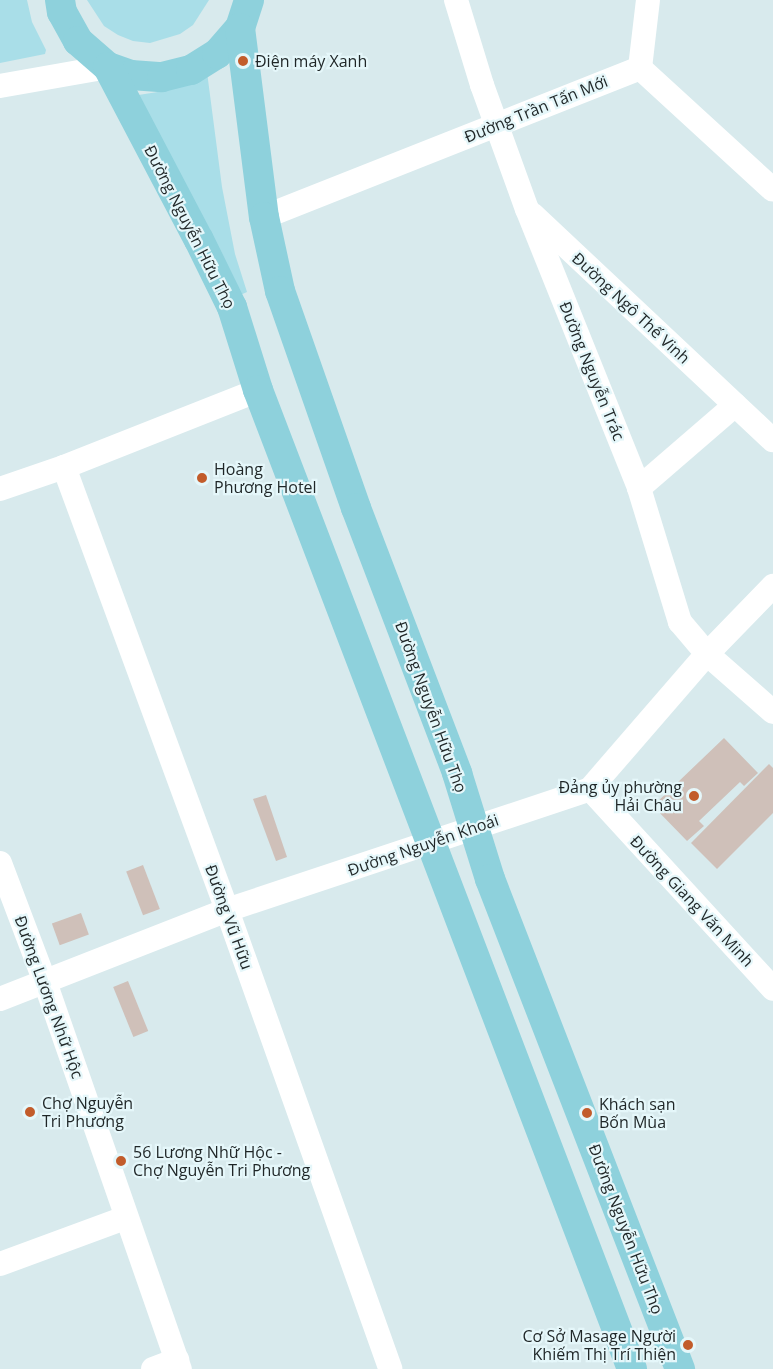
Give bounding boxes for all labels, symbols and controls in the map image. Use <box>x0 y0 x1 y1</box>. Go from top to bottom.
place label: Điện máy Xanh <box>255 51 367 71</box>
marker: Điện máy Xanh <box>236 54 250 68</box>
street label: Đường Trần Tấn Mới <box>462 71 610 147</box>
street label: Đường Nguyễn Hữu Thọ <box>140 142 240 312</box>
street label: Đường Ngô Thế Vinh <box>568 248 694 368</box>
street label: Đường Nguyễn Trác <box>555 299 629 443</box>
place label: Hoàng Phương Hotel <box>214 459 317 497</box>
marker: Hoàng Phương Hotel <box>195 471 209 485</box>
street label: Đường Nguyễn Hữu Thọ <box>391 619 471 795</box>
place label: Đảng ủy phường Hải Châu <box>558 777 682 815</box>
marker: Đảng ủy phường Hải Châu <box>687 789 701 803</box>
street label: Đường Nguyễn Khoái <box>345 810 501 880</box>
street label: Đường Giang Văn Minh <box>626 831 758 971</box>
street label: Đường Vũ Hữu <box>201 862 257 972</box>
street label: Đường Lương Nhữ Hộc <box>11 913 87 1081</box>
place label: Chợ Nguyễn Tri Phương <box>42 1093 133 1131</box>
place label: Khách sạn Bốn Mùa <box>599 1094 675 1132</box>
marker: Chợ Nguyễn Tri Phương <box>23 1105 37 1119</box>
marker: Khách sạn Bốn Mùa <box>580 1106 594 1120</box>
street label: Đường Nguyễn Hữu Thọ <box>585 1141 667 1317</box>
place label: 56 Lương Nhữ Hộc - Chợ Nguyễn Tri Phương <box>133 1142 310 1180</box>
marker: 56 Lương Nhữ Hộc - Chợ Nguyễn Tri Phương <box>114 1154 128 1168</box>
place label: Cơ Sở Masage Người Khiếm Thị Trí Thiện <box>523 1326 676 1364</box>
marker: Cơ Sở Masage Người Khiếm Thị Trí Thiện <box>681 1338 695 1352</box>

